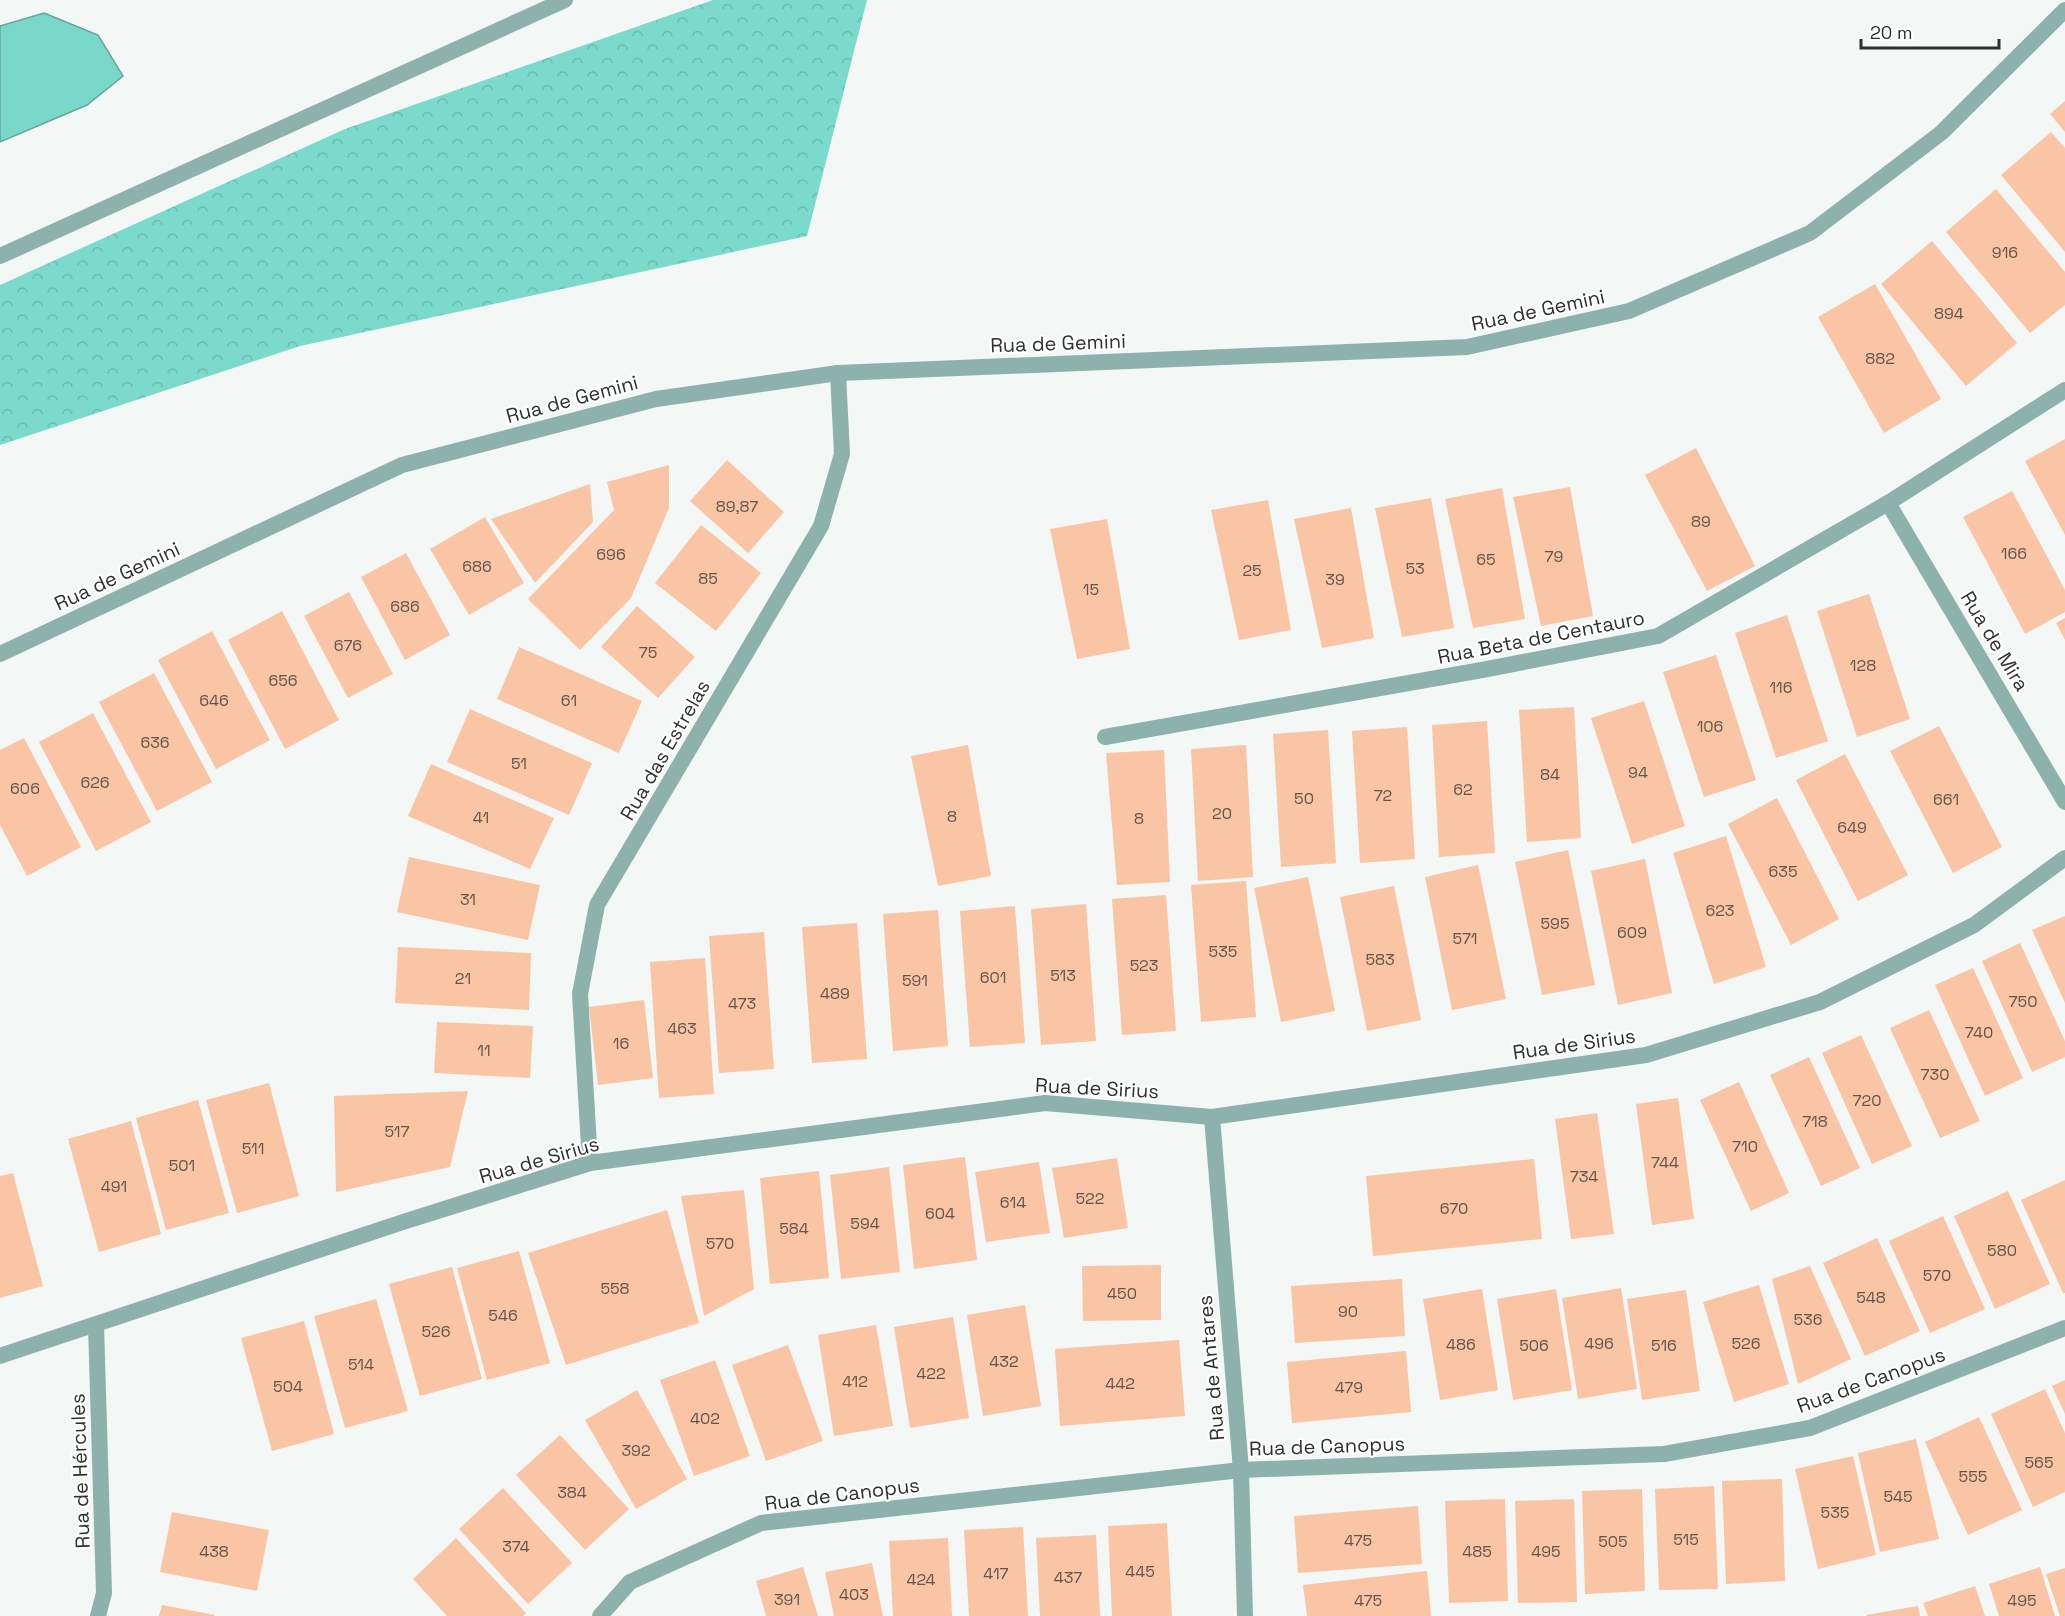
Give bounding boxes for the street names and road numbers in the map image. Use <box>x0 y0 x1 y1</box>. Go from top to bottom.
street label: Rua de Gemini <box>1469 283 1607 337</box>
street label: Rua de Gemini <box>990 328 1126 358</box>
street label: Rua de Gemini <box>503 369 641 429</box>
street label: Rua de Gemini <box>50 536 184 616</box>
street label: Rua de Mira <box>1955 586 2035 696</box>
street label: Rua Beta de Centauro <box>1435 604 1647 670</box>
street label: Rua das Estrelas <box>614 675 716 825</box>
street label: Rua de Sirius <box>1511 1023 1637 1065</box>
street label: Rua de Sirius <box>1035 1072 1159 1104</box>
street label: Rua de Sirius <box>476 1130 602 1190</box>
street label: Rua de Antares <box>1192 1294 1230 1442</box>
street label: Rua de Canopus <box>1793 1341 1949 1419</box>
street label: Rua de Hércules <box>64 1393 96 1549</box>
street label: Rua de Canopus <box>1249 1430 1405 1462</box>
street label: Rua de Canopus <box>763 1472 921 1516</box>

